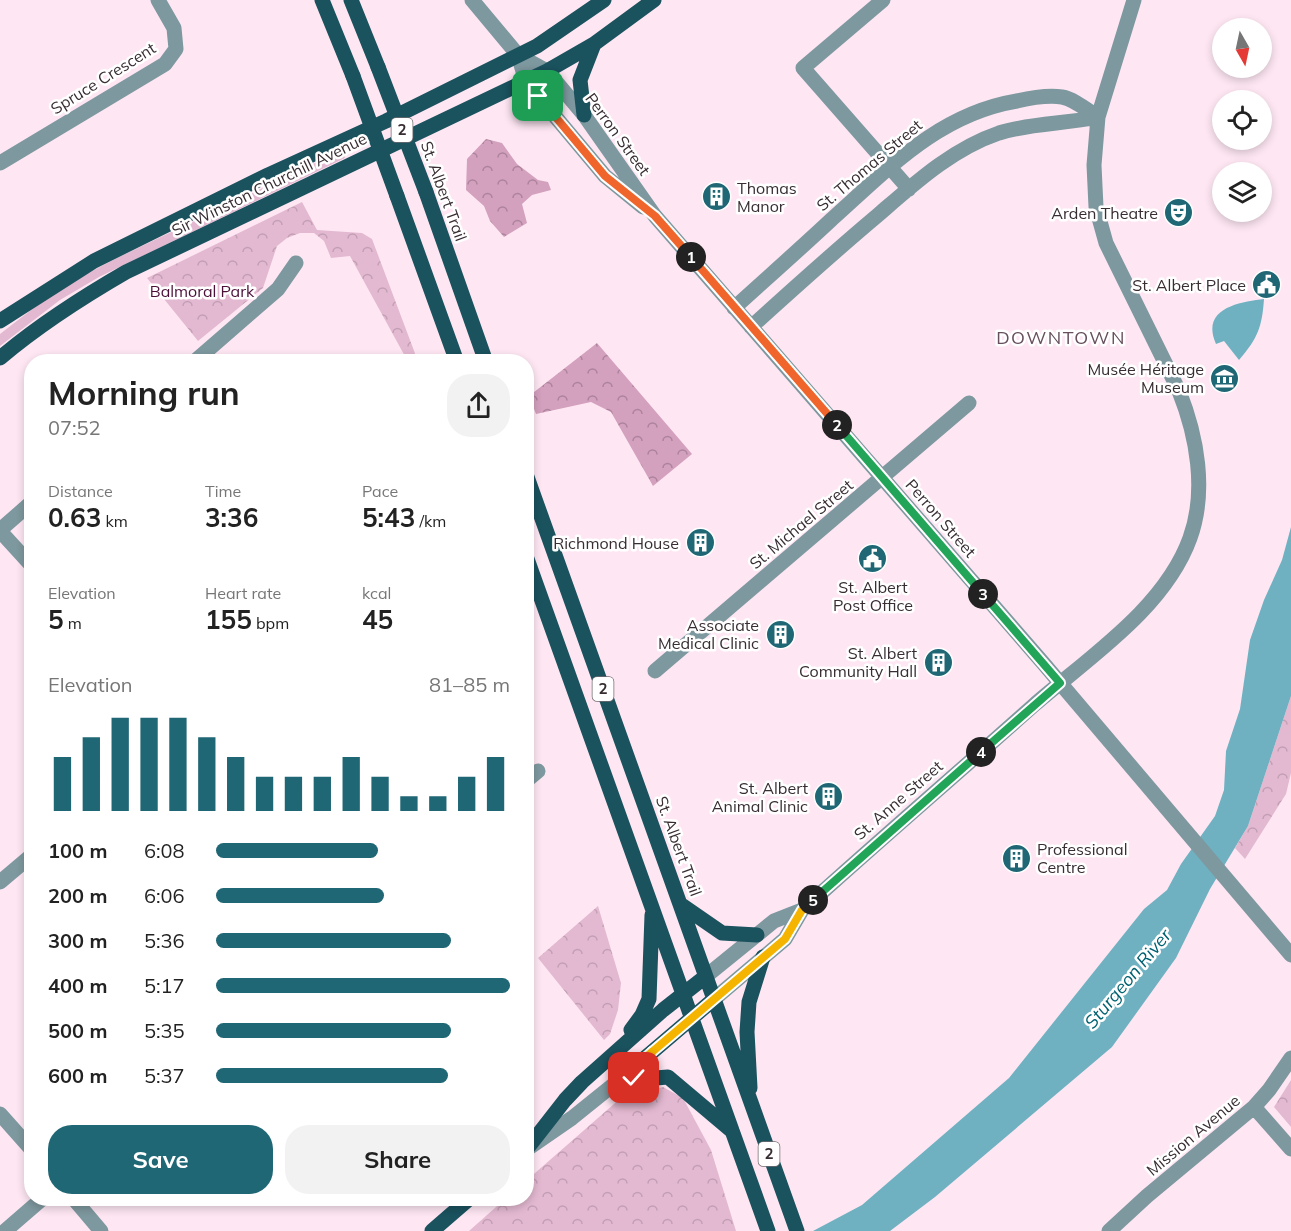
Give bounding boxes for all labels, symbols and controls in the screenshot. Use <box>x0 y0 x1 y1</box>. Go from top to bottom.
north arrow <box>1212 18 1272 78</box>
map controls <box>1212 18 1272 222</box>
street label: Spruce Crescent <box>47 38 160 118</box>
pin <box>512 70 563 121</box>
icon: arrive <box>521 79 554 112</box>
street label: Perron Street <box>581 89 655 180</box>
button: locate <box>1212 90 1272 150</box>
street label: St. Thomas Street <box>812 115 926 215</box>
road number: 2 <box>392 118 412 142</box>
street label: Sir Winston Churchill Avenue <box>168 128 370 240</box>
street label: St. Albert Trail <box>417 138 471 244</box>
button: layers <box>1212 162 1272 222</box>
place label: Thomas Manor <box>737 178 797 216</box>
building icon: Thomas Manor <box>700 181 732 213</box>
theatre icon: Arden Theatre <box>1163 197 1195 229</box>
place label: Arden Theatre <box>1051 203 1158 223</box>
pin: 1 <box>676 242 706 272</box>
text: 1 <box>686 247 696 267</box>
public building icon: St. Albert Place <box>1251 269 1283 301</box>
place label: St. Albert Place <box>1132 275 1246 295</box>
park label: Balmoral Park <box>150 281 255 301</box>
district label: DOWNTOWN <box>996 326 1126 349</box>
place label: Musée Héritage Museum <box>1087 359 1204 397</box>
museum icon: Musée Héritage Museum <box>1209 362 1241 394</box>
text: Morning run <box>48 372 240 413</box>
button: share <box>447 374 510 437</box>
pin: 2 <box>822 410 852 440</box>
text: 07:52 <box>48 415 101 440</box>
text: 2 <box>832 415 842 435</box>
street label: St. Michael Street <box>745 475 857 573</box>
street label: Perron Street <box>902 475 981 562</box>
text: Distance <box>48 481 113 501</box>
text: Time <box>205 481 241 501</box>
text: Pace <box>362 481 398 501</box>
text: 0.63 <box>48 501 101 534</box>
text: 3:36 <box>205 501 258 534</box>
text: 5:43 <box>362 501 415 534</box>
text: km <box>101 511 128 531</box>
text: /km <box>415 511 446 531</box>
building icon: Richmond House <box>684 527 716 559</box>
place label: Richmond House <box>553 533 679 553</box>
public building icon: St. Albert Post Office <box>857 543 889 575</box>
place label: St. Albert Post Office <box>833 577 913 615</box>
pin: 3 <box>968 579 998 609</box>
text: Elevation <box>48 583 116 603</box>
text: Heart rate <box>205 583 281 603</box>
text: kcal <box>362 583 391 603</box>
text: 3 <box>978 584 988 604</box>
text: 5 <box>48 603 64 636</box>
text: 155 <box>205 603 252 636</box>
text: 45 <box>362 603 393 636</box>
text: m <box>64 613 82 633</box>
text: bpm <box>252 613 289 633</box>
place label: Associate Medical Clinic <box>658 615 759 653</box>
building icon: Associate Medical Clinic <box>764 618 796 650</box>
place label: St. Albert Community Hall <box>799 643 917 681</box>
building icon: St. Albert Community Hall <box>922 646 954 678</box>
text: Elevation <box>48 672 133 697</box>
text: 81–85 m <box>429 672 510 697</box>
road number: 2 <box>592 677 614 701</box>
pin: 4 <box>966 737 996 767</box>
text: 4 <box>976 742 986 762</box>
street label: St. Anne Street <box>849 756 947 844</box>
place label: St. Albert Animal Clinic <box>712 778 808 816</box>
building icon: St. Albert Animal Clinic <box>813 781 845 813</box>
street label: St. Albert Trail <box>652 793 706 899</box>
text: 100 m <box>48 838 107 863</box>
text: 6:08 <box>144 838 185 863</box>
place label: Professional Centre <box>1037 839 1128 877</box>
building icon: Professional Centre <box>1000 842 1032 874</box>
text: 200 m <box>48 883 107 908</box>
text: 6:06 <box>144 883 185 908</box>
pin: 5 <box>798 885 828 915</box>
text: 5 <box>808 890 818 910</box>
water label: Sturgeon River <box>1079 923 1177 1033</box>
text: 300 m <box>48 928 107 953</box>
text: 5:36 <box>144 928 185 953</box>
text: 400 m <box>48 973 107 998</box>
text: 5:17 <box>144 973 185 998</box>
text: 500 m <box>48 1018 107 1043</box>
text: 5:35 <box>144 1018 185 1043</box>
pin <box>608 1052 659 1103</box>
icon: check <box>617 1061 650 1094</box>
text: 600 m <box>48 1063 107 1088</box>
text: 5:37 <box>144 1063 185 1088</box>
street label: Mission Avenue <box>1142 1090 1244 1180</box>
button: Save <box>48 1125 273 1194</box>
button: Share <box>285 1125 510 1194</box>
road number: 2 <box>758 1142 780 1166</box>

